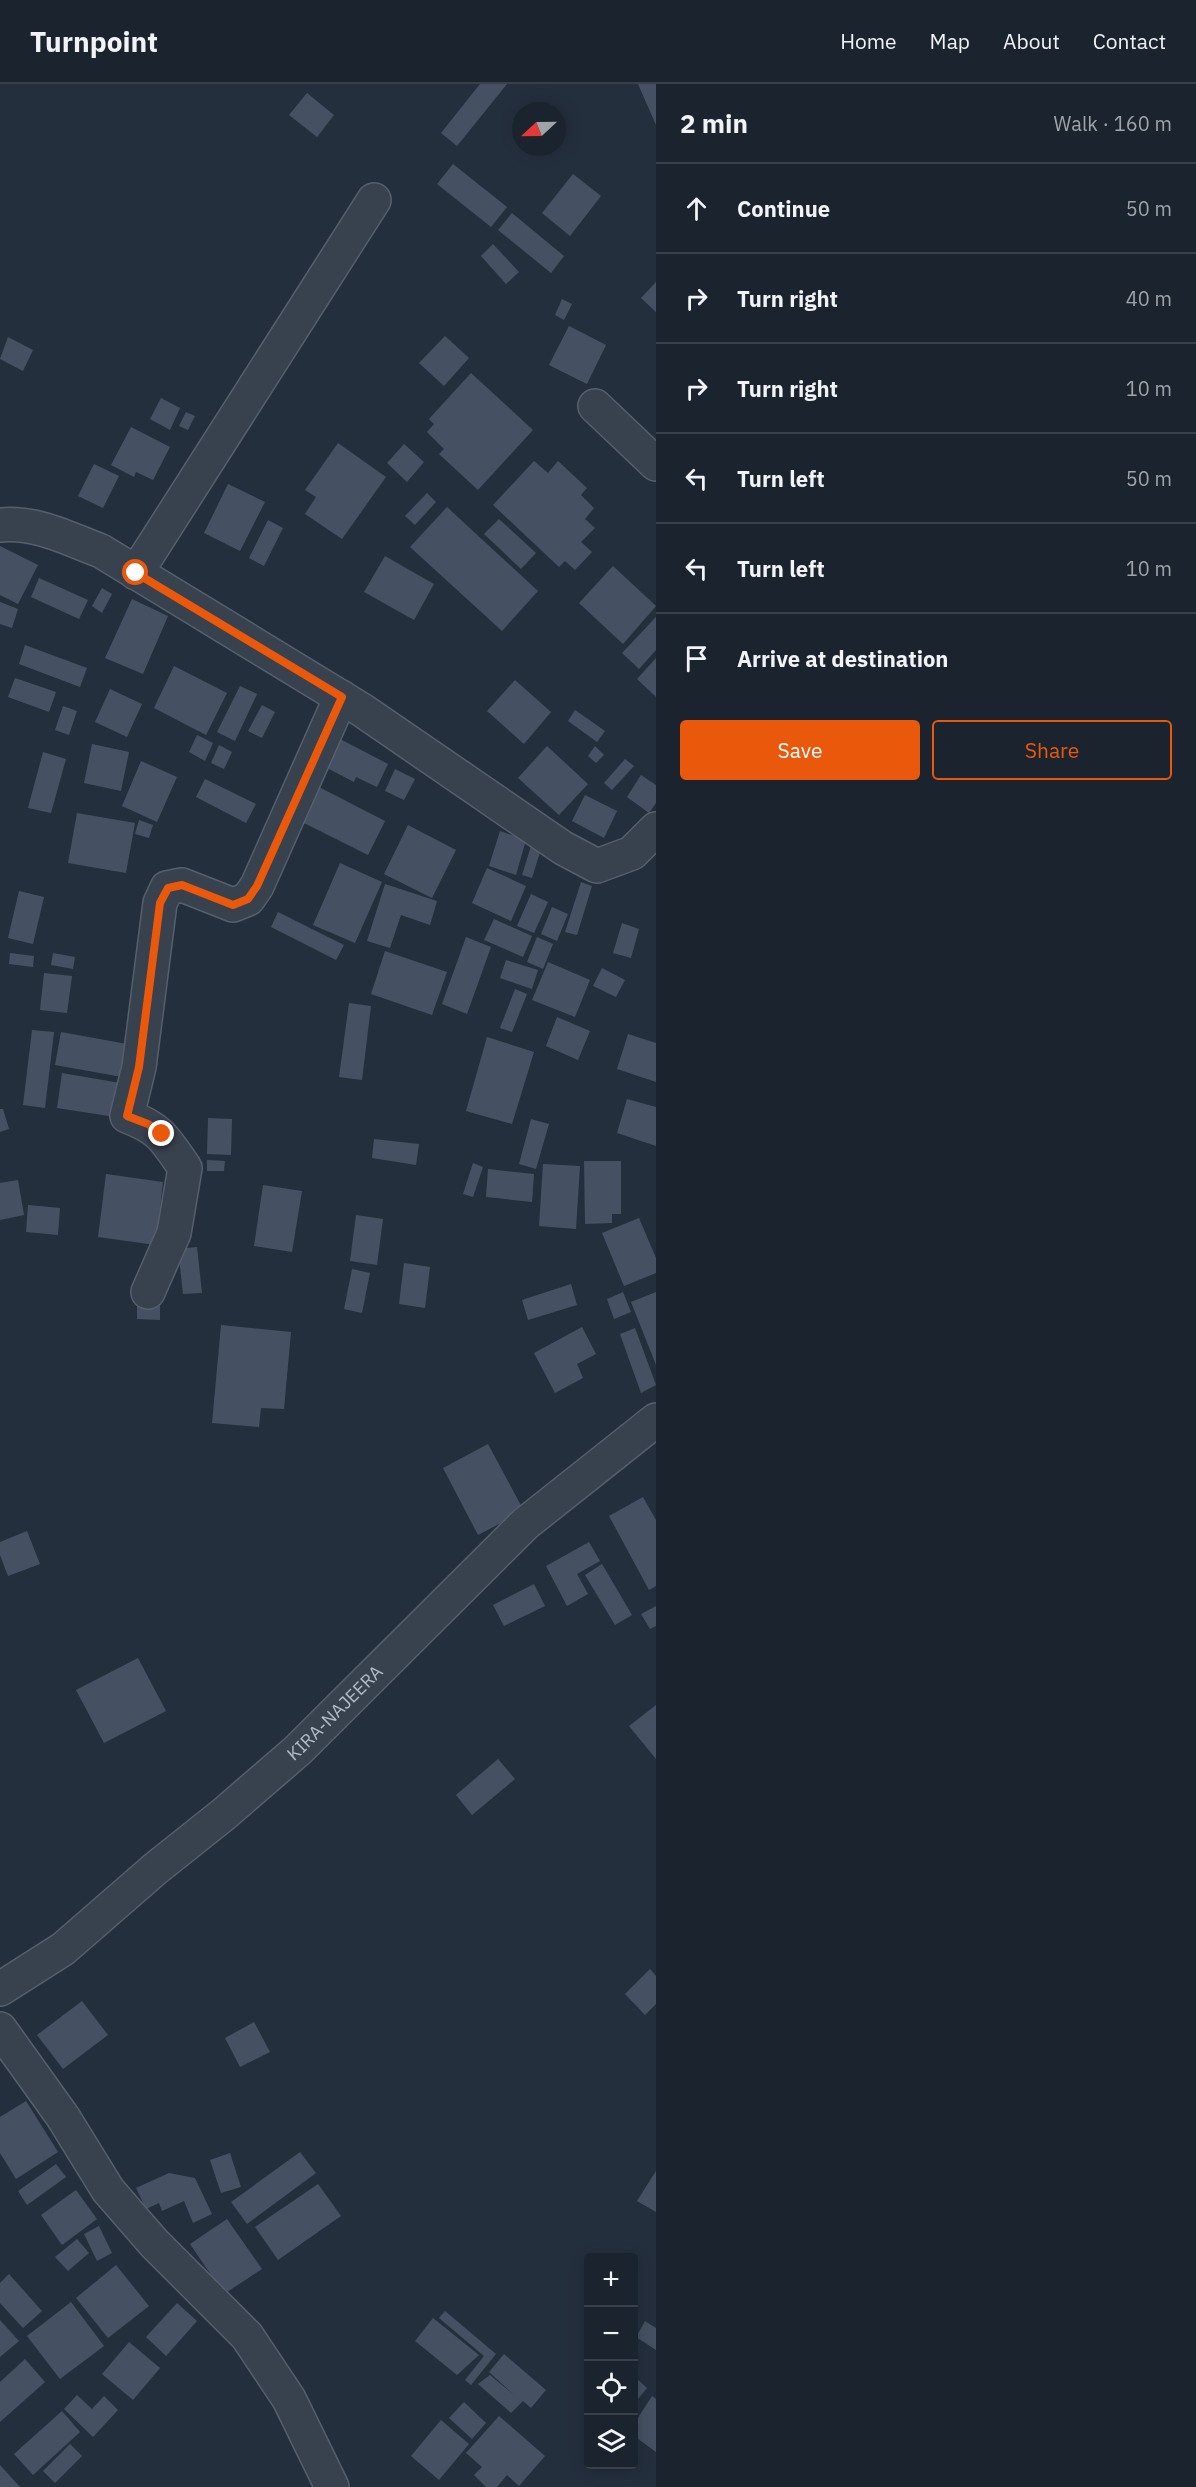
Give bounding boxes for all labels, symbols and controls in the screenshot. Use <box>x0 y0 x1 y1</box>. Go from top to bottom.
text: Turnpoint <box>30 23 158 60</box>
text: Home <box>840 27 897 55</box>
text: Map <box>930 27 970 55</box>
text: About <box>1003 27 1060 55</box>
text: Contact <box>1093 27 1166 55</box>
north arrow <box>512 102 566 156</box>
text: 2 min <box>680 106 748 140</box>
text: Walk · 160 m <box>1054 110 1172 137</box>
icon: ahead <box>680 192 713 225</box>
text: Continue <box>737 194 830 223</box>
text: 50 m <box>1126 195 1172 222</box>
icon: right <box>680 282 713 315</box>
text: Turn right <box>737 284 838 313</box>
text: 40 m <box>1126 285 1172 312</box>
icon: right <box>680 372 713 405</box>
text: Turn right <box>737 374 838 403</box>
text: 10 m <box>1126 375 1172 402</box>
icon: left <box>680 462 713 495</box>
text: Turn left <box>737 464 825 493</box>
text: 50 m <box>1126 465 1172 492</box>
icon: left <box>680 552 713 585</box>
text: Turn left <box>737 554 825 583</box>
text: 10 m <box>1126 555 1172 582</box>
route start <box>122 559 148 585</box>
icon: arrive <box>680 642 713 675</box>
text: Arrive at destination <box>737 644 948 673</box>
button: Save <box>680 720 920 780</box>
button: Share <box>932 720 1172 780</box>
route end <box>148 1120 174 1146</box>
street label: KIRA-NAJEERA <box>282 1660 388 1765</box>
map controls <box>584 2253 638 2469</box>
button: + <box>584 2253 638 2307</box>
button: − <box>584 2307 638 2361</box>
button: locate <box>584 2361 638 2415</box>
button: layers <box>584 2415 638 2469</box>

